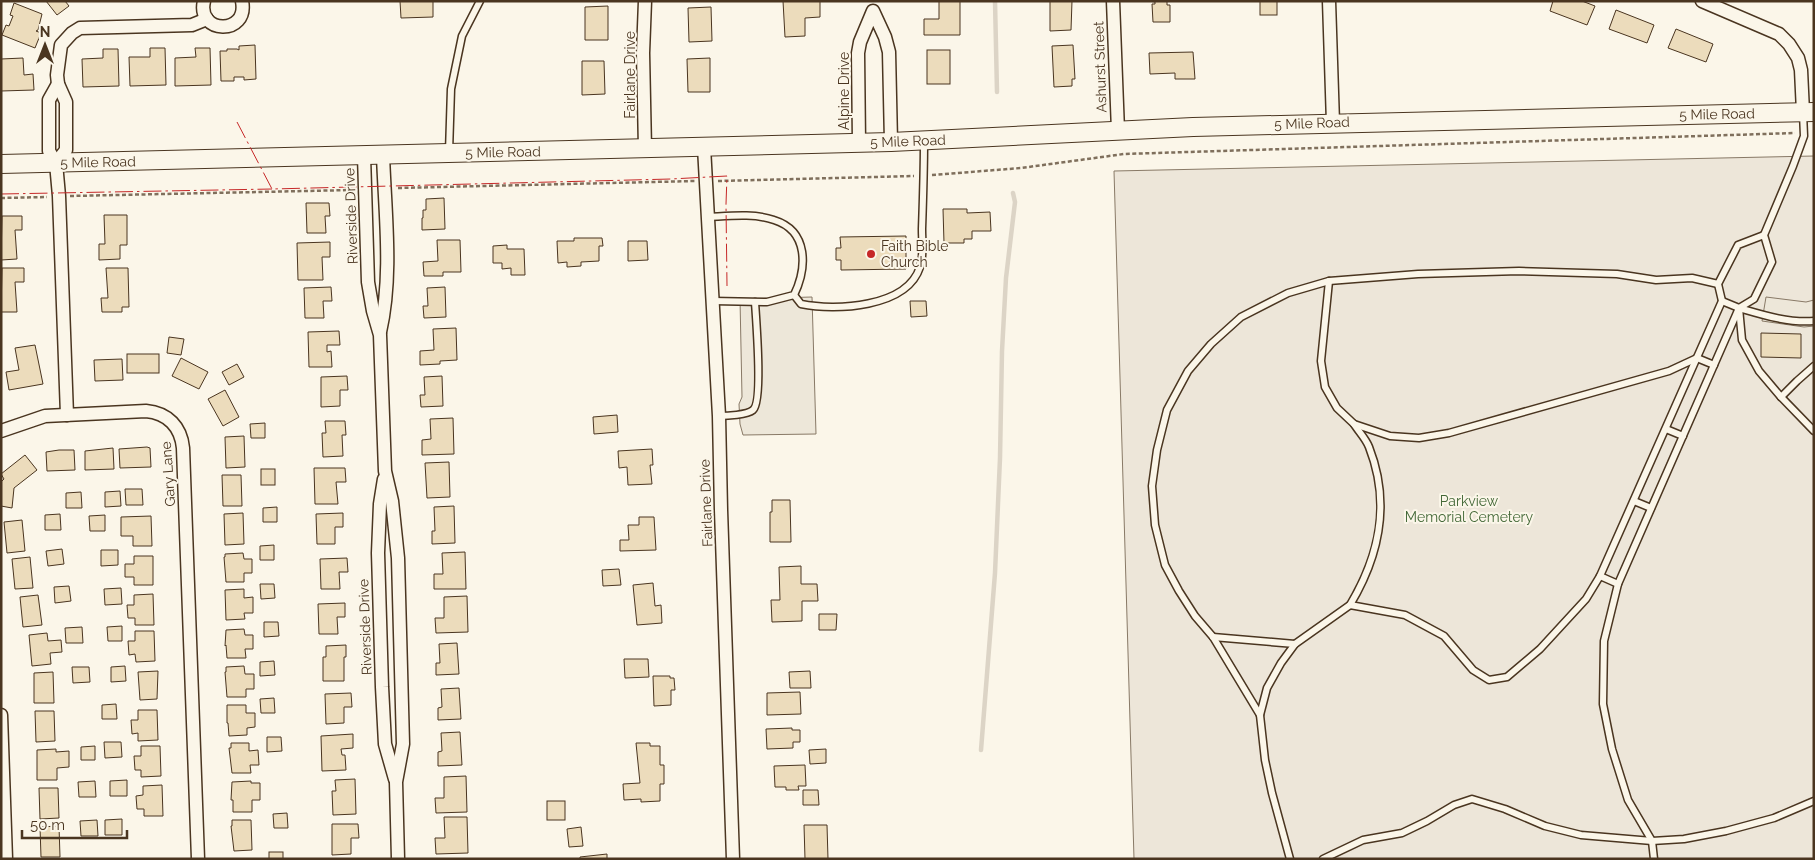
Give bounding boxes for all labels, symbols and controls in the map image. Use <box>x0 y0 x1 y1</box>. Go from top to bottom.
north arrow <box>20 20 70 70</box>
street label: Ashurst Street <box>1090 21 1110 113</box>
text: N <box>40 24 50 40</box>
street label: Fairlane Drive <box>622 31 638 119</box>
street label: Alpine Drive <box>836 52 852 130</box>
street label: 5 Mile Road <box>1679 105 1755 123</box>
street label: 5 Mile Road <box>1274 114 1350 132</box>
street label: 5 Mile Road <box>870 132 946 150</box>
street label: 5 Mile Road <box>465 143 541 161</box>
street label: 5 Mile Road <box>60 153 136 171</box>
street label: Riverside Drive <box>341 168 361 264</box>
place label: Faith Bible Church <box>881 238 948 270</box>
marker: Faith Bible Church <box>865 248 877 260</box>
street label: Gary Lane <box>158 441 178 507</box>
street label: Fairlane Drive <box>696 459 716 547</box>
park label: Parkview Memorial Cemetery <box>1405 493 1534 525</box>
street label: Riverside Drive <box>355 579 375 675</box>
scale bar <box>22 808 128 840</box>
text: 50 m <box>30 816 65 834</box>

